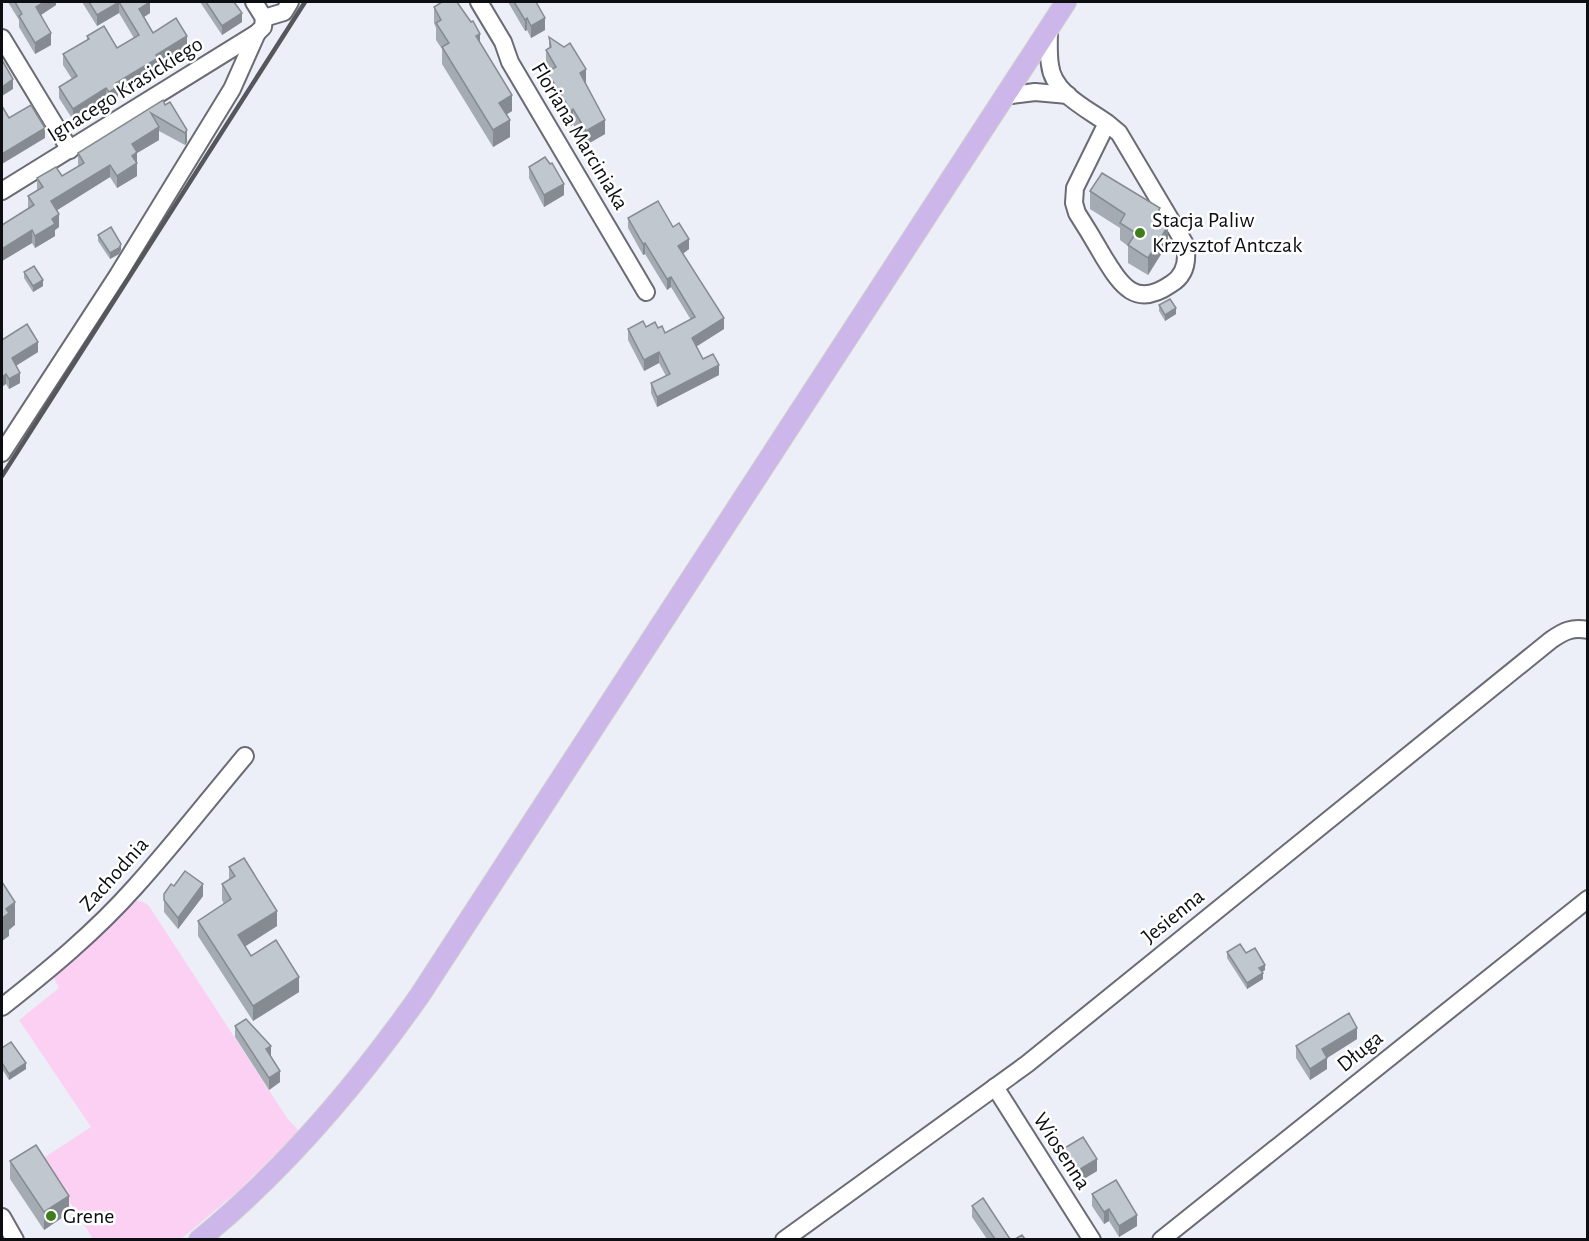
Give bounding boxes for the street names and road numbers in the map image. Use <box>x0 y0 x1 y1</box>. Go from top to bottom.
street label: Ignacego Krasickiego <box>43 32 207 146</box>
street label: Floriana Marciniaka <box>527 58 633 214</box>
street label: Zachodnia <box>75 833 153 915</box>
street label: Jesienna <box>1138 885 1208 947</box>
street label: Długa <box>1333 1026 1387 1076</box>
street label: Wiosenna <box>1029 1109 1095 1193</box>

